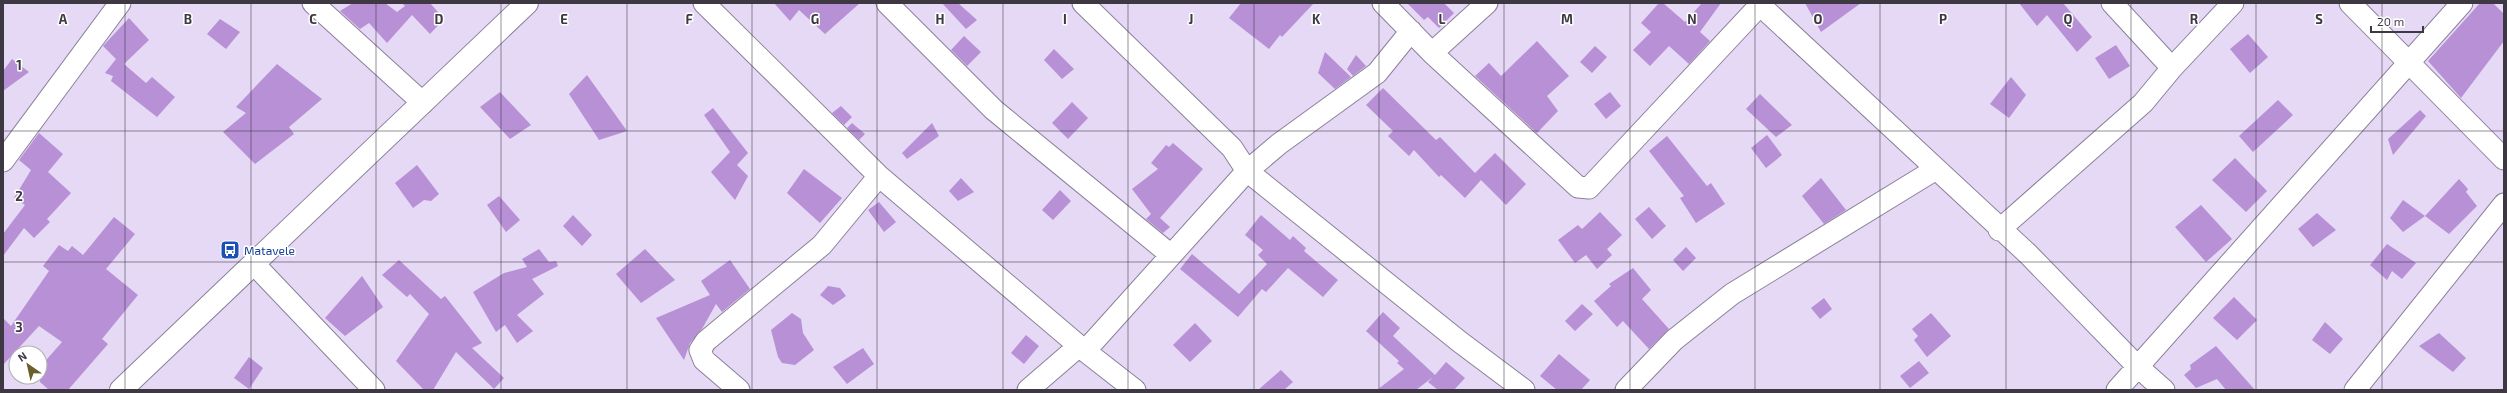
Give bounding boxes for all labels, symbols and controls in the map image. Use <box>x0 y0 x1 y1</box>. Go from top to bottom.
scale bar <box>2371 8 2423 34</box>
text: A <box>59 11 68 27</box>
text: B <box>184 11 192 27</box>
text: C <box>309 11 317 27</box>
text: D <box>435 11 444 27</box>
text: E <box>560 11 568 27</box>
text: F <box>685 11 693 27</box>
text: G <box>811 11 819 27</box>
text: H <box>936 11 945 27</box>
text: I <box>1063 11 1067 27</box>
text: J <box>1189 11 1193 27</box>
text: K <box>1312 11 1321 27</box>
text: L <box>1439 11 1446 27</box>
text: M <box>1561 11 1573 27</box>
text: N <box>1687 11 1697 27</box>
text: O <box>1814 11 1823 27</box>
text: P <box>1939 11 1947 27</box>
text: Q <box>2064 11 2073 28</box>
text: R <box>2190 11 2199 27</box>
text: S <box>2315 11 2323 27</box>
text: 20 m <box>2377 14 2404 28</box>
text: 1 <box>16 57 22 73</box>
text: 2 <box>15 188 23 204</box>
bus stop icon: Matavele <box>219 239 241 261</box>
place label: Matavele <box>244 243 295 257</box>
text: 3 <box>15 319 23 335</box>
north arrow <box>8 345 48 385</box>
text: N <box>15 349 29 364</box>

